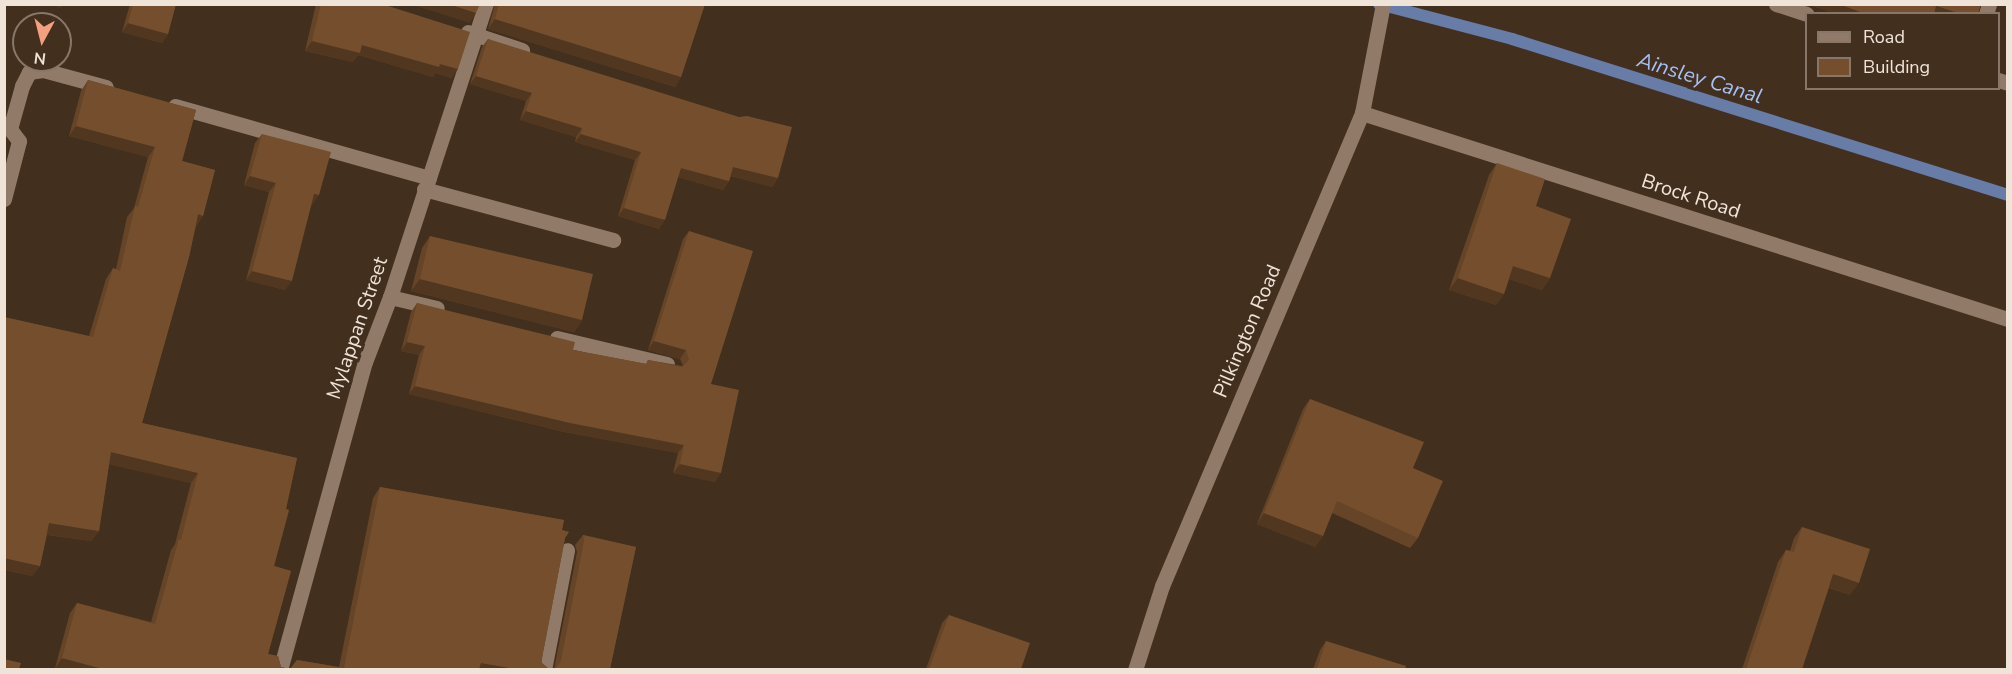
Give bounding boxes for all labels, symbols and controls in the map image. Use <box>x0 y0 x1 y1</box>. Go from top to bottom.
north arrow <box>12 12 72 72</box>
legend <box>1805 12 2000 90</box>
text: Road <box>1863 25 1905 49</box>
text: N <box>33 46 47 70</box>
water label: Ainsley Canal <box>1634 47 1766 109</box>
text: Building <box>1863 55 1930 79</box>
street label: Brock Road <box>1639 169 1743 223</box>
street label: Mylappan Street <box>321 254 393 402</box>
street label: Pilkington Road <box>1208 261 1286 401</box>

